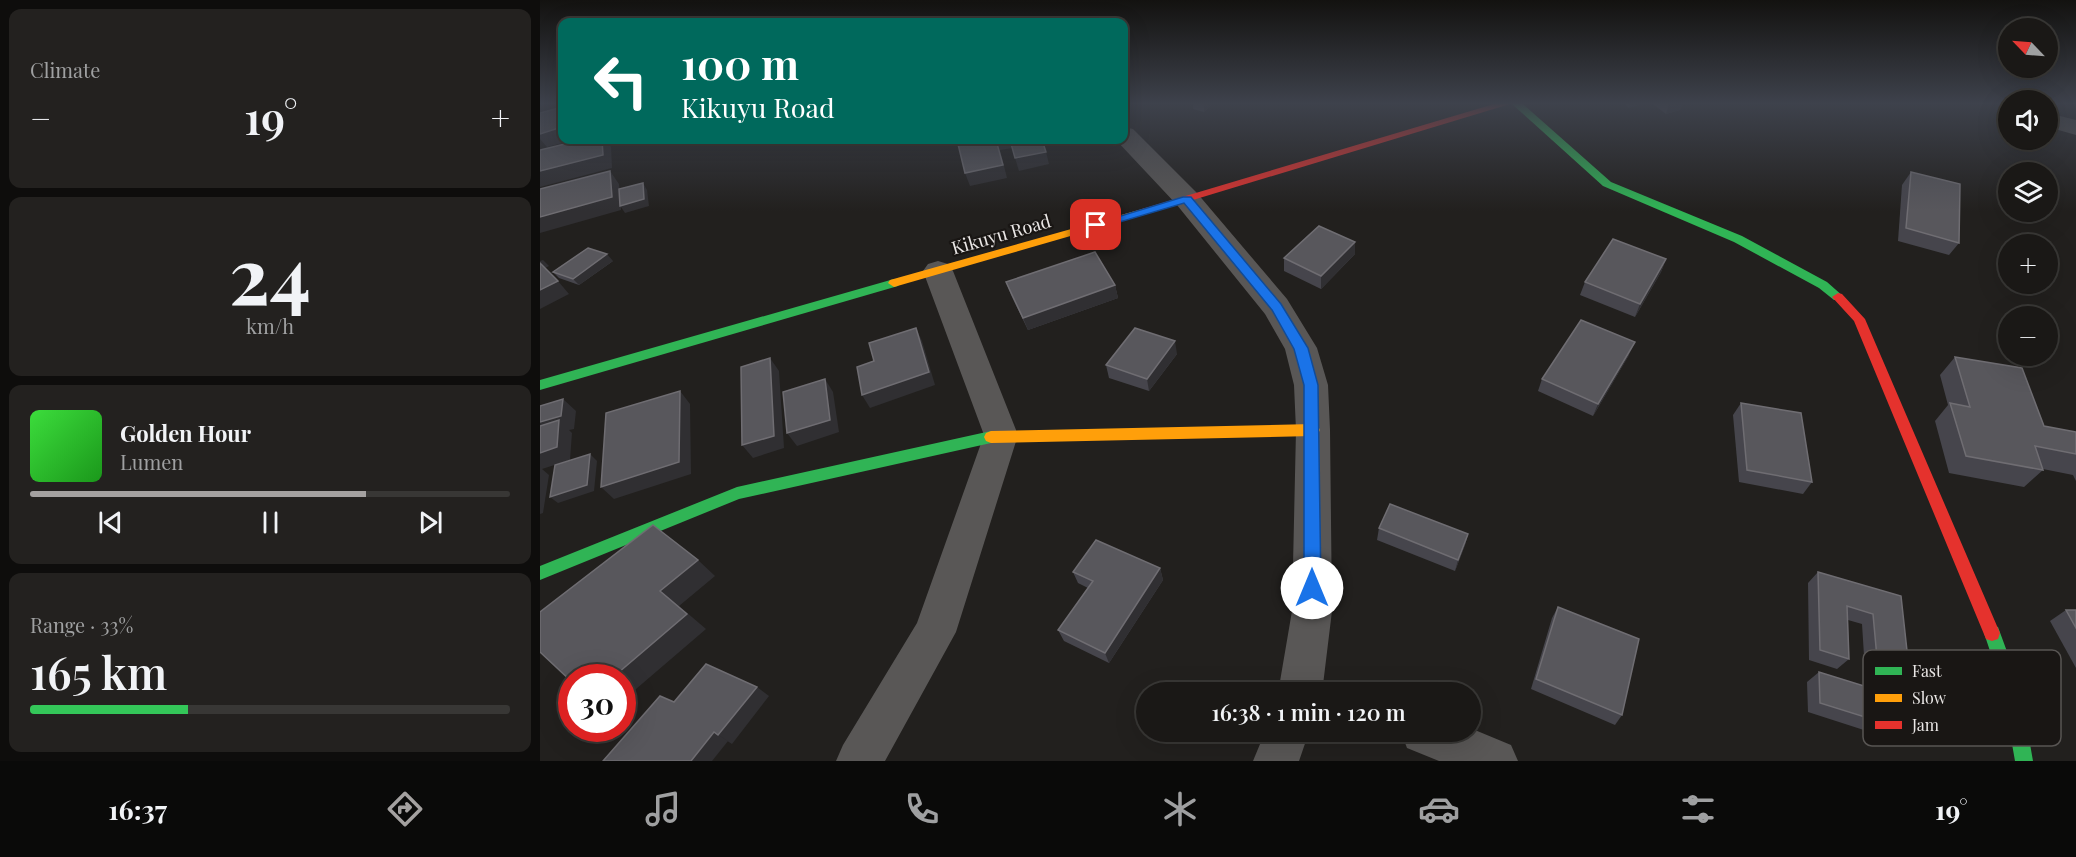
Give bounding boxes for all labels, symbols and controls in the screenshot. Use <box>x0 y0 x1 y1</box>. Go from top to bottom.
north arrow <box>1998 18 2058 78</box>
map controls <box>1998 18 2058 366</box>
text: 100 m <box>681 35 799 91</box>
icon: left <box>582 42 660 120</box>
text: Climate <box>30 56 100 83</box>
text: 19° <box>244 86 298 146</box>
text: Kikuyu Road <box>681 89 835 125</box>
button: sound <box>1998 90 2058 150</box>
text: − <box>30 95 51 139</box>
text: + <box>491 95 510 139</box>
button: layers <box>1998 162 2058 222</box>
pin <box>1070 199 1121 250</box>
street label: Kikuyu Road <box>948 208 1054 260</box>
icon: arrive <box>1079 208 1112 241</box>
text: 24 <box>229 221 311 325</box>
button: + <box>1998 234 2058 294</box>
button: − <box>1998 306 2058 366</box>
text: km/h <box>246 312 294 339</box>
text: Golden Hour <box>120 418 251 448</box>
text: Lumen <box>120 448 183 475</box>
icon: previous <box>94 506 127 539</box>
icon: pause <box>254 506 287 539</box>
icon: next <box>414 506 447 539</box>
position arrow <box>1280 556 1344 620</box>
text: Range · 33% <box>30 611 133 638</box>
text: 165 km <box>30 641 167 701</box>
legend <box>1863 650 2061 746</box>
text: Fast <box>1912 660 1942 681</box>
speed limit sign: 30 <box>558 664 636 742</box>
text: Slow <box>1912 687 1947 708</box>
text: 16:38 · 1 min · 120 m <box>1211 697 1406 727</box>
text: Jam <box>1911 714 1939 735</box>
icon: directions <box>384 788 426 830</box>
icon: music <box>642 788 684 830</box>
icon: phone <box>901 788 943 830</box>
icon: climate <box>1159 788 1201 830</box>
icon: car <box>1418 788 1460 830</box>
icon: filters <box>1677 788 1719 830</box>
text: 16:37 <box>108 791 167 827</box>
text: 19° <box>1935 791 1968 827</box>

